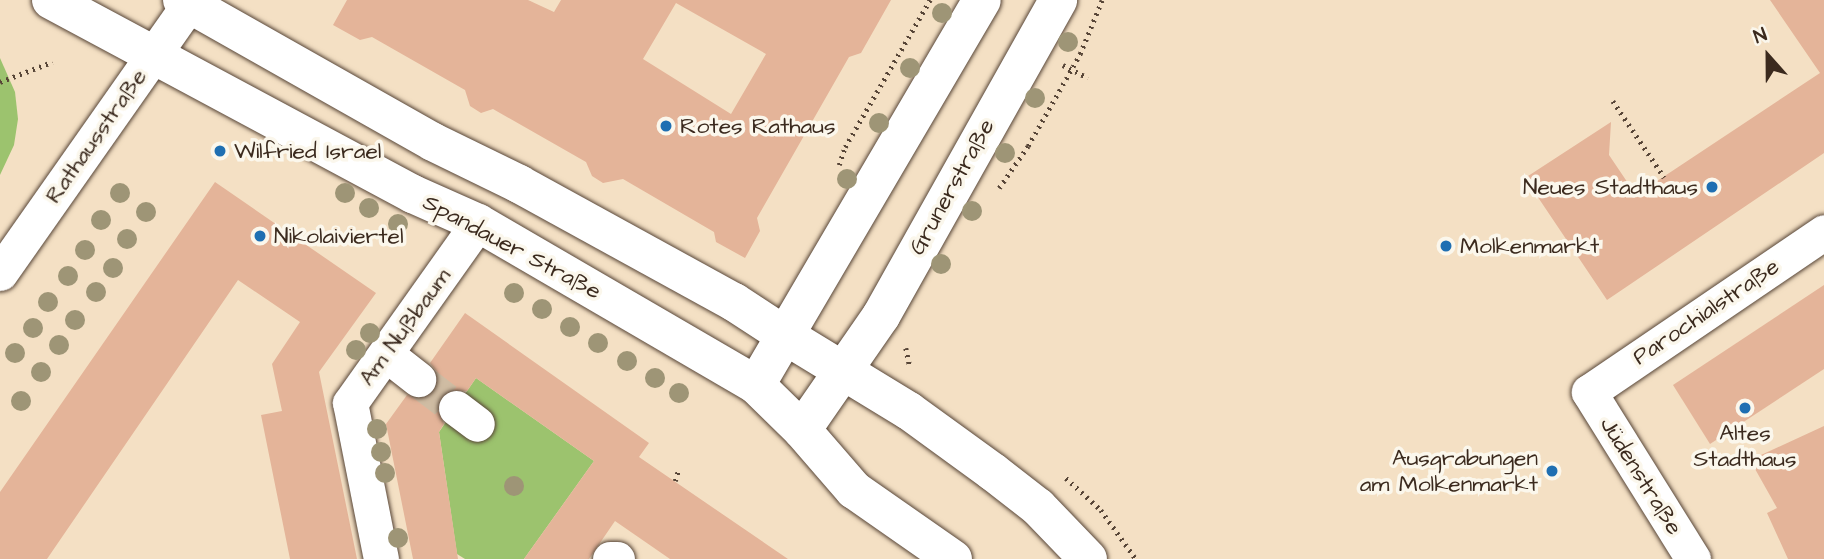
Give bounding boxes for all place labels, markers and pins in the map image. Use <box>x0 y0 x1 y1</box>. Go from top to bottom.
place label: Rotes Rathaus <box>680 112 836 140</box>
marker: Rotes Rathaus <box>658 118 674 134</box>
place label: Wilfried Israel <box>234 137 381 165</box>
marker: Wilfried Israel <box>212 143 228 159</box>
place label: Neues Stadthaus <box>1523 173 1698 201</box>
marker: Neues Stadthaus <box>1704 179 1720 195</box>
place label: Nikolaiviertel <box>274 222 404 250</box>
marker: Nikolaiviertel <box>252 228 268 244</box>
place label: Molkenmarkt <box>1460 232 1599 260</box>
marker: Molkenmarkt <box>1438 238 1454 254</box>
marker: Altes Stadthaus <box>1737 400 1753 416</box>
place label: Altes Stadthaus <box>1693 419 1797 473</box>
place label: Ausgrabungen am Molkenmarkt <box>1360 444 1538 498</box>
marker: Ausgrabungen am Molkenmarkt <box>1544 463 1560 479</box>

